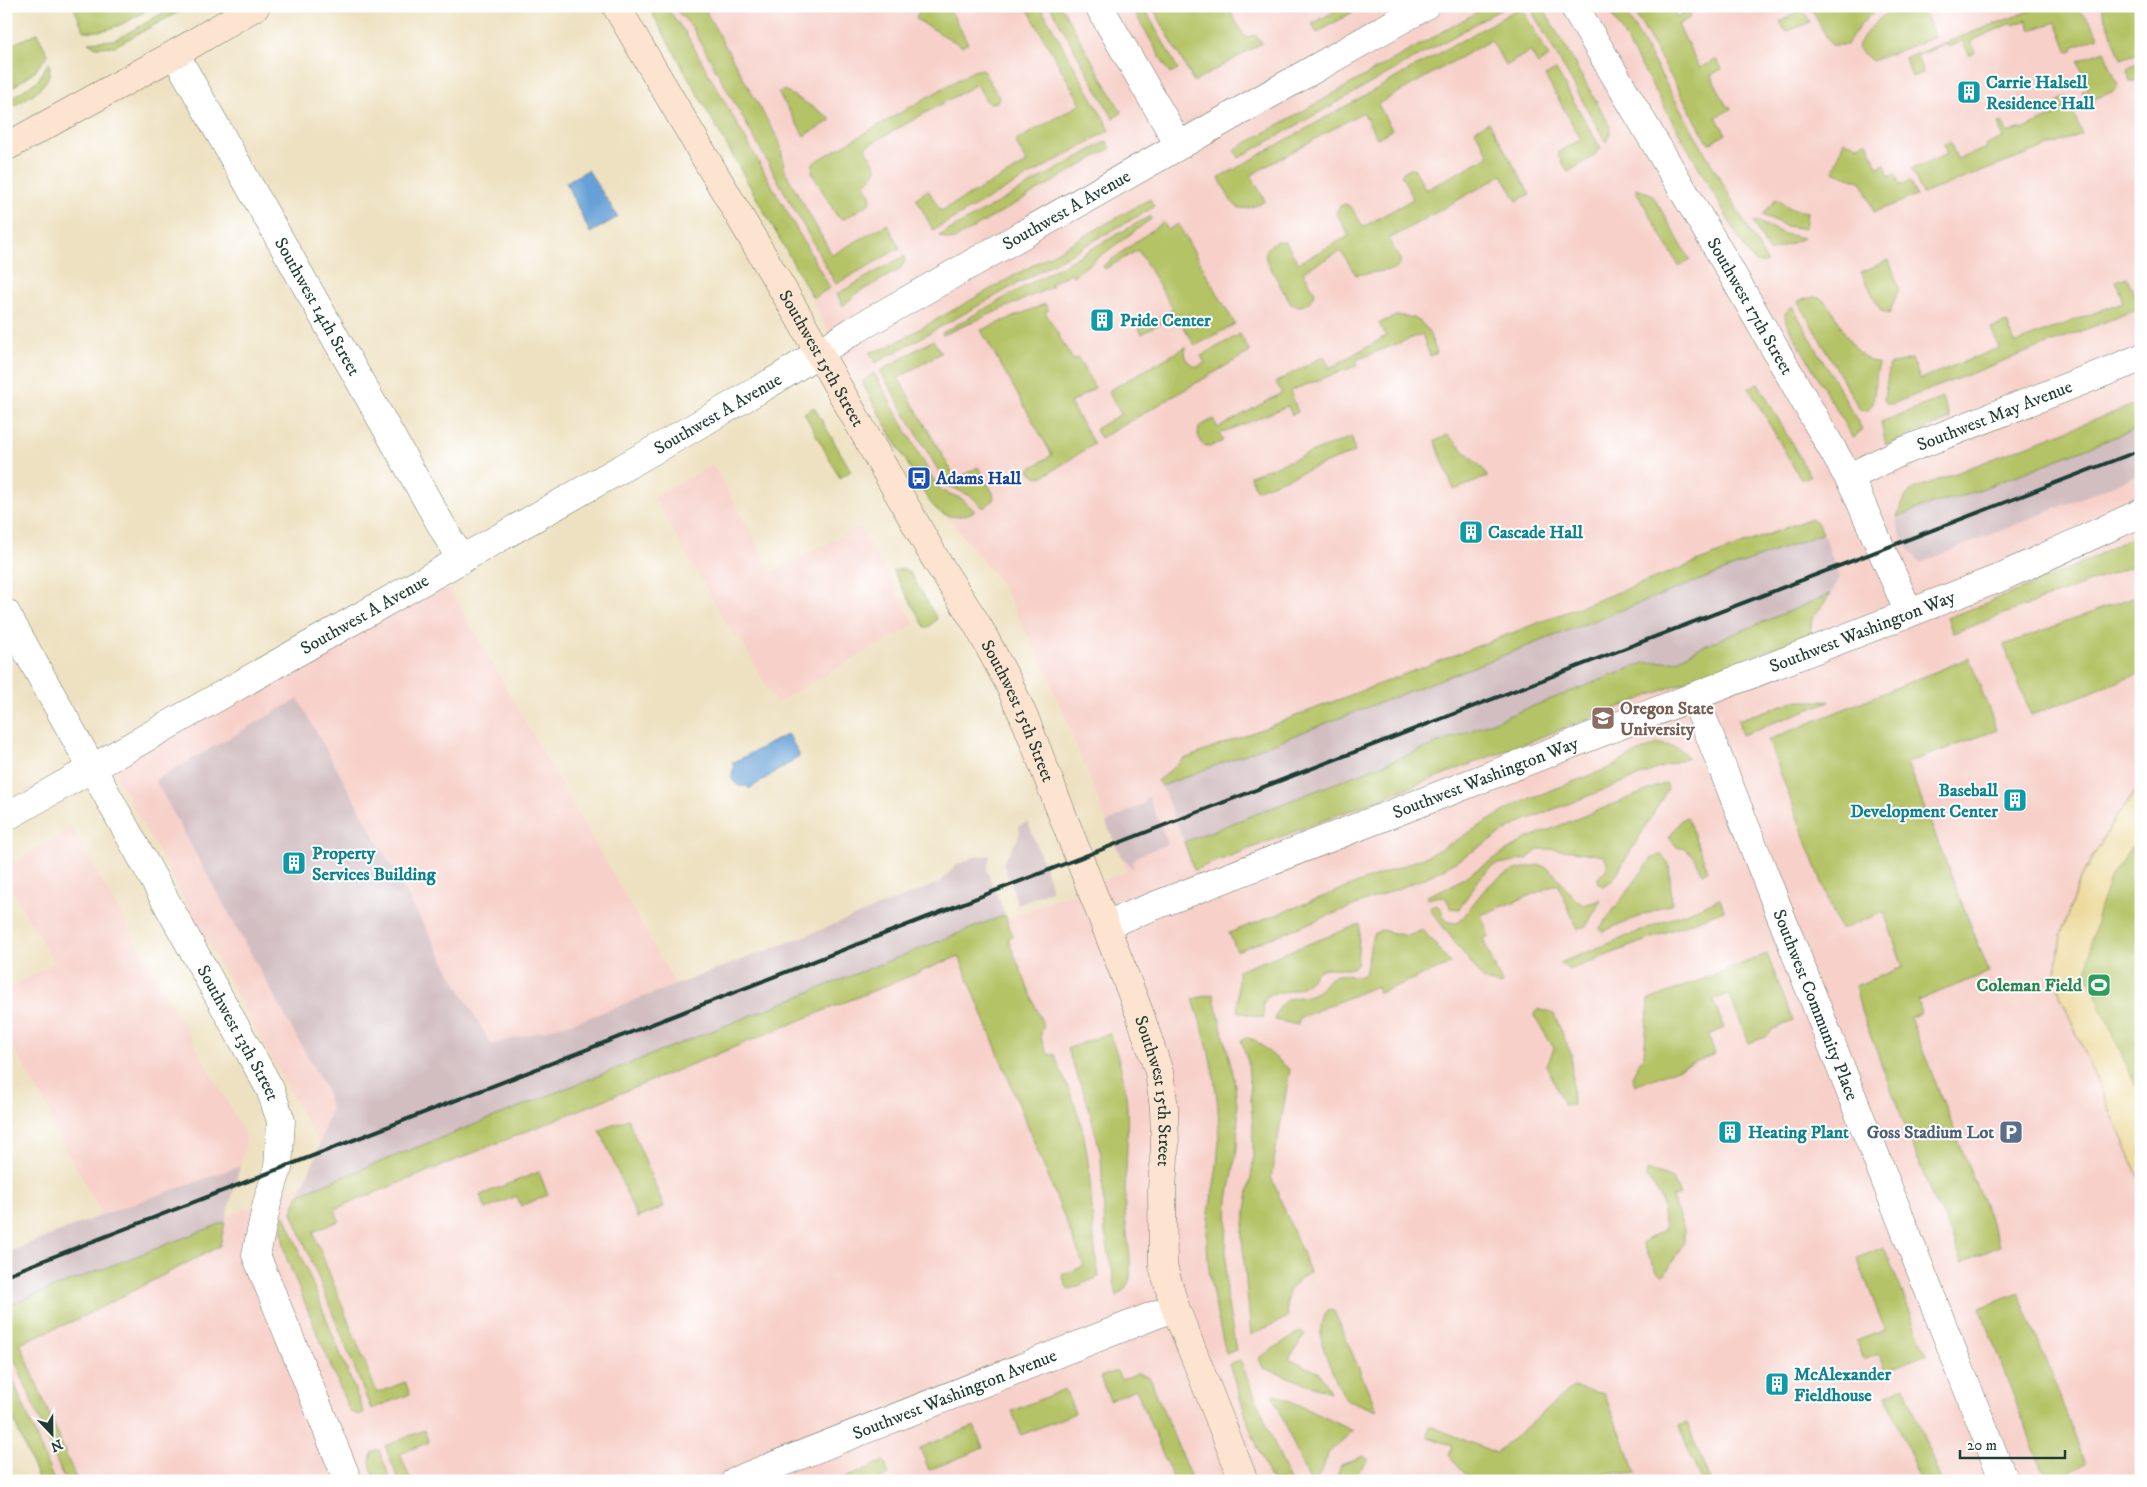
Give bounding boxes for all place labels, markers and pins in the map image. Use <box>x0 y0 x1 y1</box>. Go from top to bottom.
place label: Carrie Halsell Residence Hall <box>1986 72 2095 115</box>
building icon: Carrie Halsell Residence Hall <box>1956 79 1982 105</box>
building icon: Pride Center <box>1089 307 1115 333</box>
place label: Pride Center <box>1120 310 1211 332</box>
bus stop icon: Adams Hall <box>906 465 932 491</box>
place label: Adams Hall <box>935 468 1022 490</box>
building icon: Cascade Hall <box>1458 519 1484 545</box>
place label: Cascade Hall <box>1488 522 1583 544</box>
place label: Oregon State University <box>1620 698 1714 741</box>
school or university icon: Oregon State University <box>1590 705 1616 731</box>
place label: Baseball Development Center <box>1850 780 1999 823</box>
building icon: Baseball Development Center <box>2002 787 2028 813</box>
place label: Property Services Building <box>312 843 437 886</box>
building icon: Property Services Building <box>281 850 307 876</box>
sports icon: Coleman Field <box>2086 972 2112 998</box>
place label: Coleman Field <box>1977 975 2083 997</box>
building icon: Heating Plant <box>1717 1119 1743 1145</box>
parking icon: Goss Stadium Lot <box>1998 1119 2024 1145</box>
place label: Heating Plant <box>1748 1122 1849 1144</box>
place label: Goss Stadium Lot <box>1867 1122 1994 1144</box>
place label: McAlexander Fieldhouse <box>1794 1364 1891 1407</box>
building icon: McAlexander Fieldhouse <box>1764 1371 1790 1397</box>

